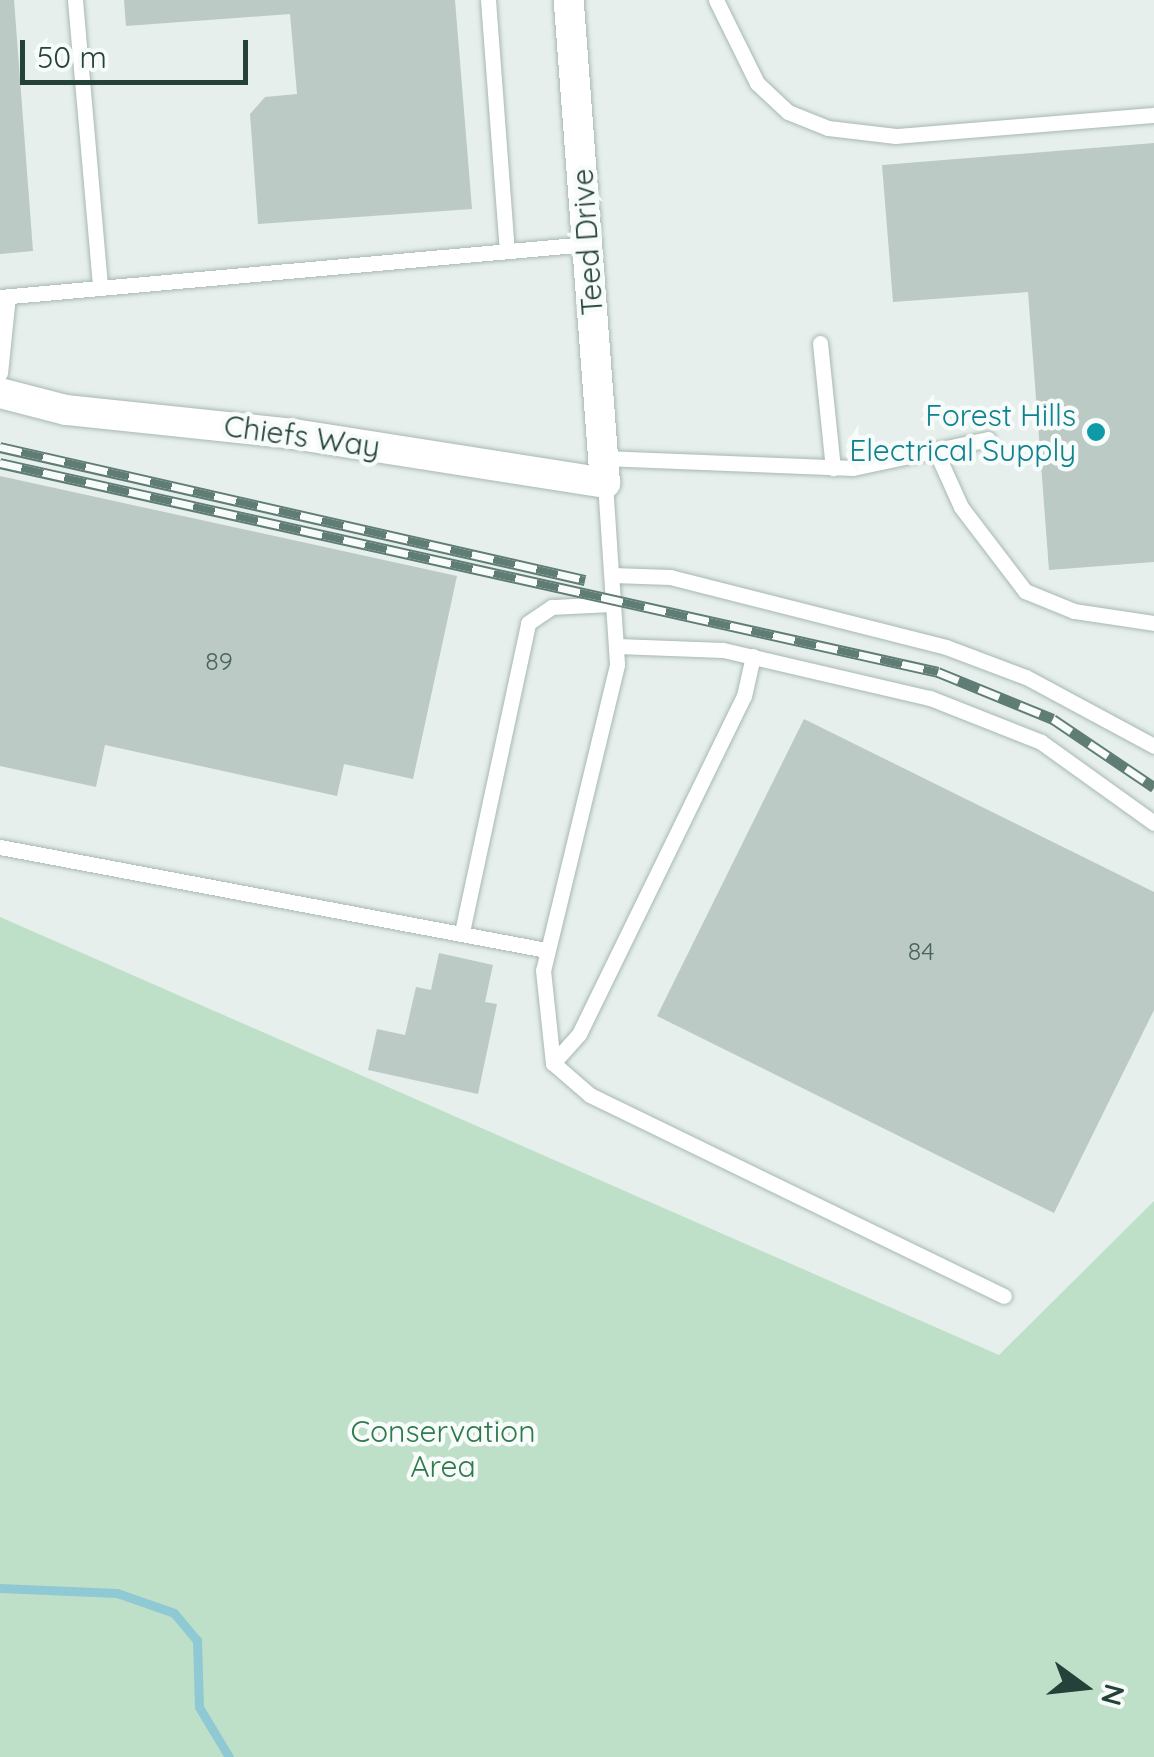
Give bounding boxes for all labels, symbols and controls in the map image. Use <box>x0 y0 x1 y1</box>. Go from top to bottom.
scale bar <box>25 20 252 82</box>
text: 50 m <box>37 38 107 76</box>
street label: Teed Drive <box>564 167 610 317</box>
place label: Forest Hills Electrical Supply <box>849 397 1076 468</box>
street label: Chiefs Way <box>222 407 382 465</box>
marker: Forest Hills Electrical Supply <box>1085 421 1107 443</box>
house number: 89 <box>205 646 233 676</box>
house number: 84 <box>908 936 934 966</box>
park label: Conservation Area <box>350 1413 536 1484</box>
north arrow <box>1034 1637 1134 1737</box>
text: N <box>1094 1680 1133 1709</box>

